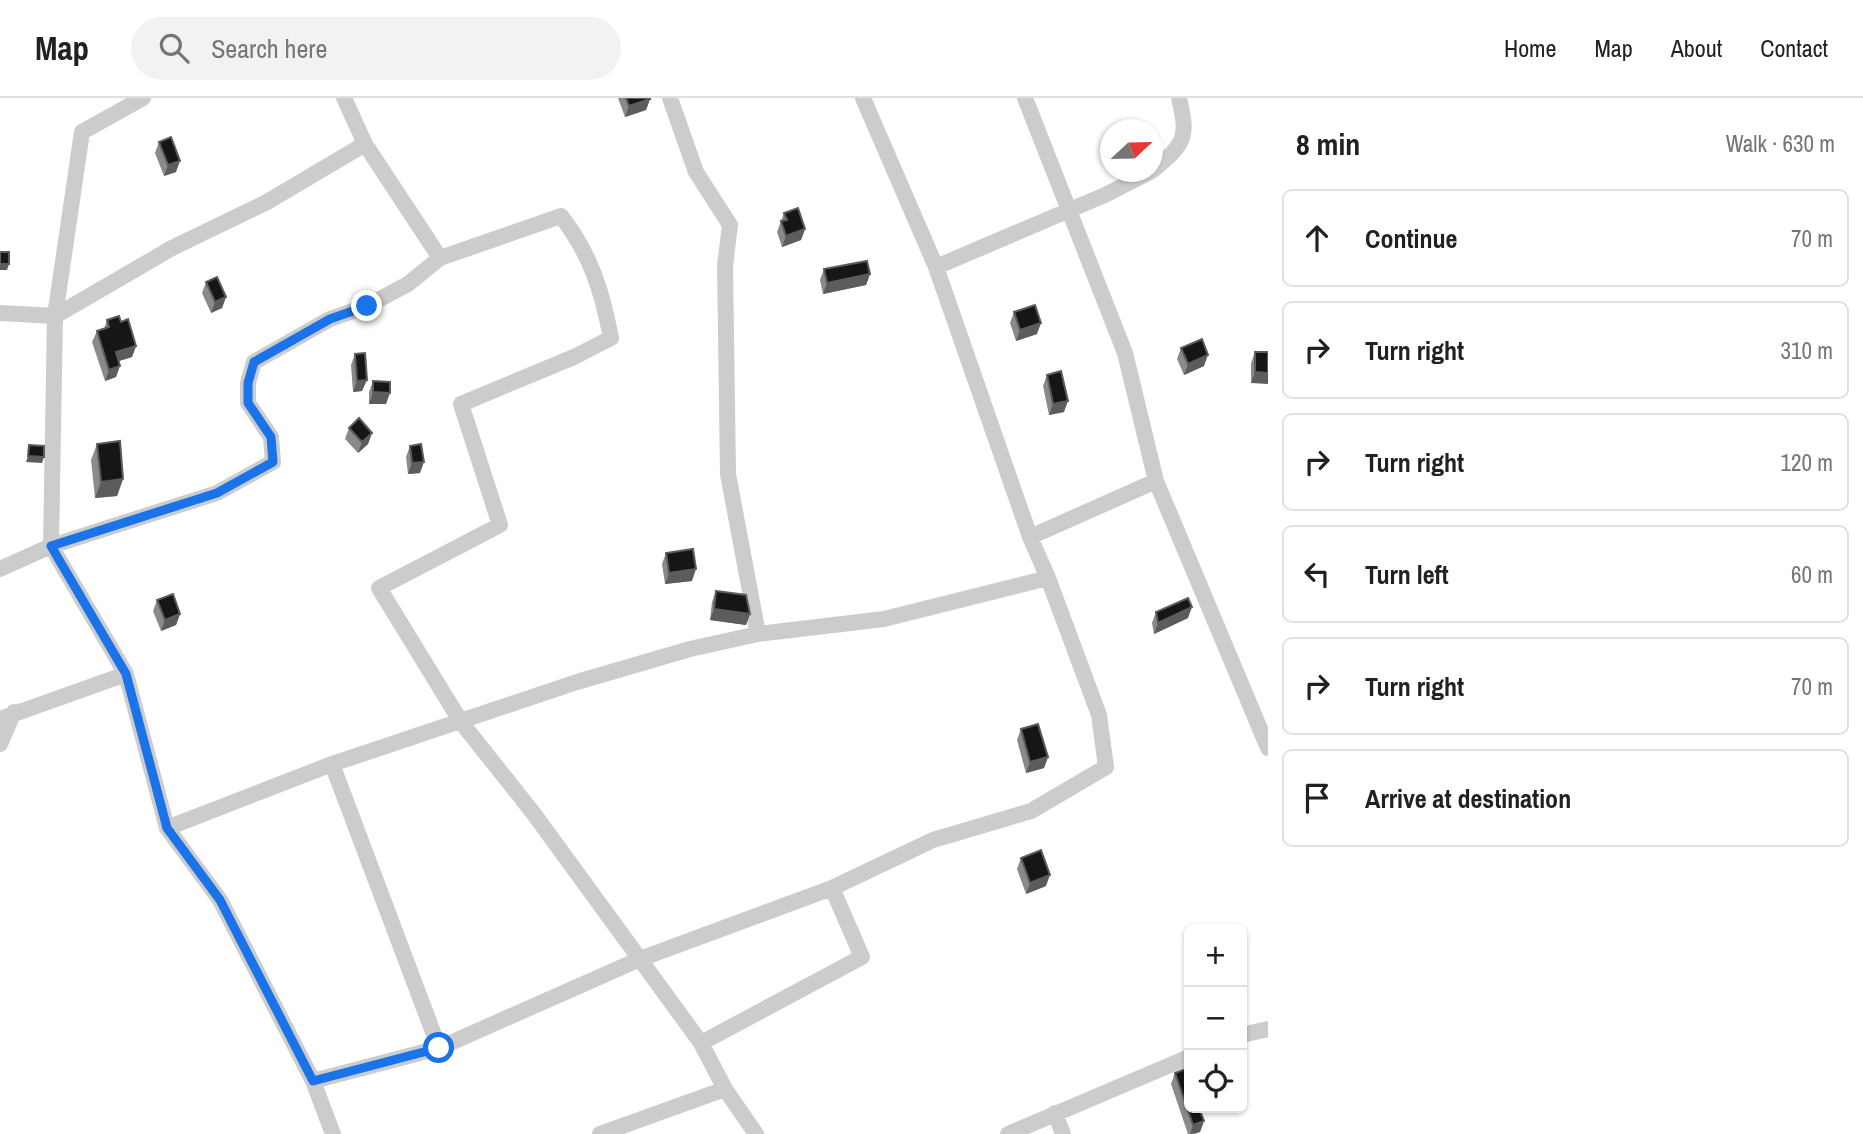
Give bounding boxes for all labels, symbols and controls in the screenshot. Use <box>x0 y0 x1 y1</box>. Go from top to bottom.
search box <box>131 17 621 80</box>
text: Map <box>35 26 89 70</box>
icon: search <box>155 29 193 67</box>
text: Search here <box>211 31 327 66</box>
text: Home <box>1504 32 1556 64</box>
text: Map <box>1594 32 1633 64</box>
text: About <box>1671 32 1722 64</box>
text: Contact <box>1760 32 1828 64</box>
north arrow <box>1100 119 1163 182</box>
text: 8 min <box>1296 124 1360 164</box>
text: Walk · 630 m <box>1726 128 1835 159</box>
icon: ahead <box>1298 219 1336 257</box>
text: Continue <box>1365 221 1457 256</box>
text: 70 m <box>1791 223 1833 254</box>
route end <box>351 290 382 321</box>
icon: right <box>1298 331 1336 369</box>
text: Turn right <box>1365 333 1464 368</box>
text: 310 m <box>1781 335 1833 366</box>
icon: right <box>1298 443 1336 481</box>
text: Turn right <box>1365 445 1464 480</box>
text: 120 m <box>1781 447 1833 478</box>
icon: left <box>1298 555 1336 593</box>
text: Turn left <box>1365 557 1449 592</box>
text: 60 m <box>1791 559 1833 590</box>
icon: right <box>1298 667 1336 705</box>
text: Turn right <box>1365 669 1464 704</box>
text: 70 m <box>1791 671 1833 702</box>
icon: arrive <box>1298 779 1336 817</box>
text: Arrive at destination <box>1365 781 1571 816</box>
map controls <box>1184 924 1247 1113</box>
button: + <box>1184 924 1247 987</box>
button: − <box>1184 987 1247 1050</box>
route start <box>423 1032 454 1063</box>
button: locate <box>1184 1050 1247 1113</box>

